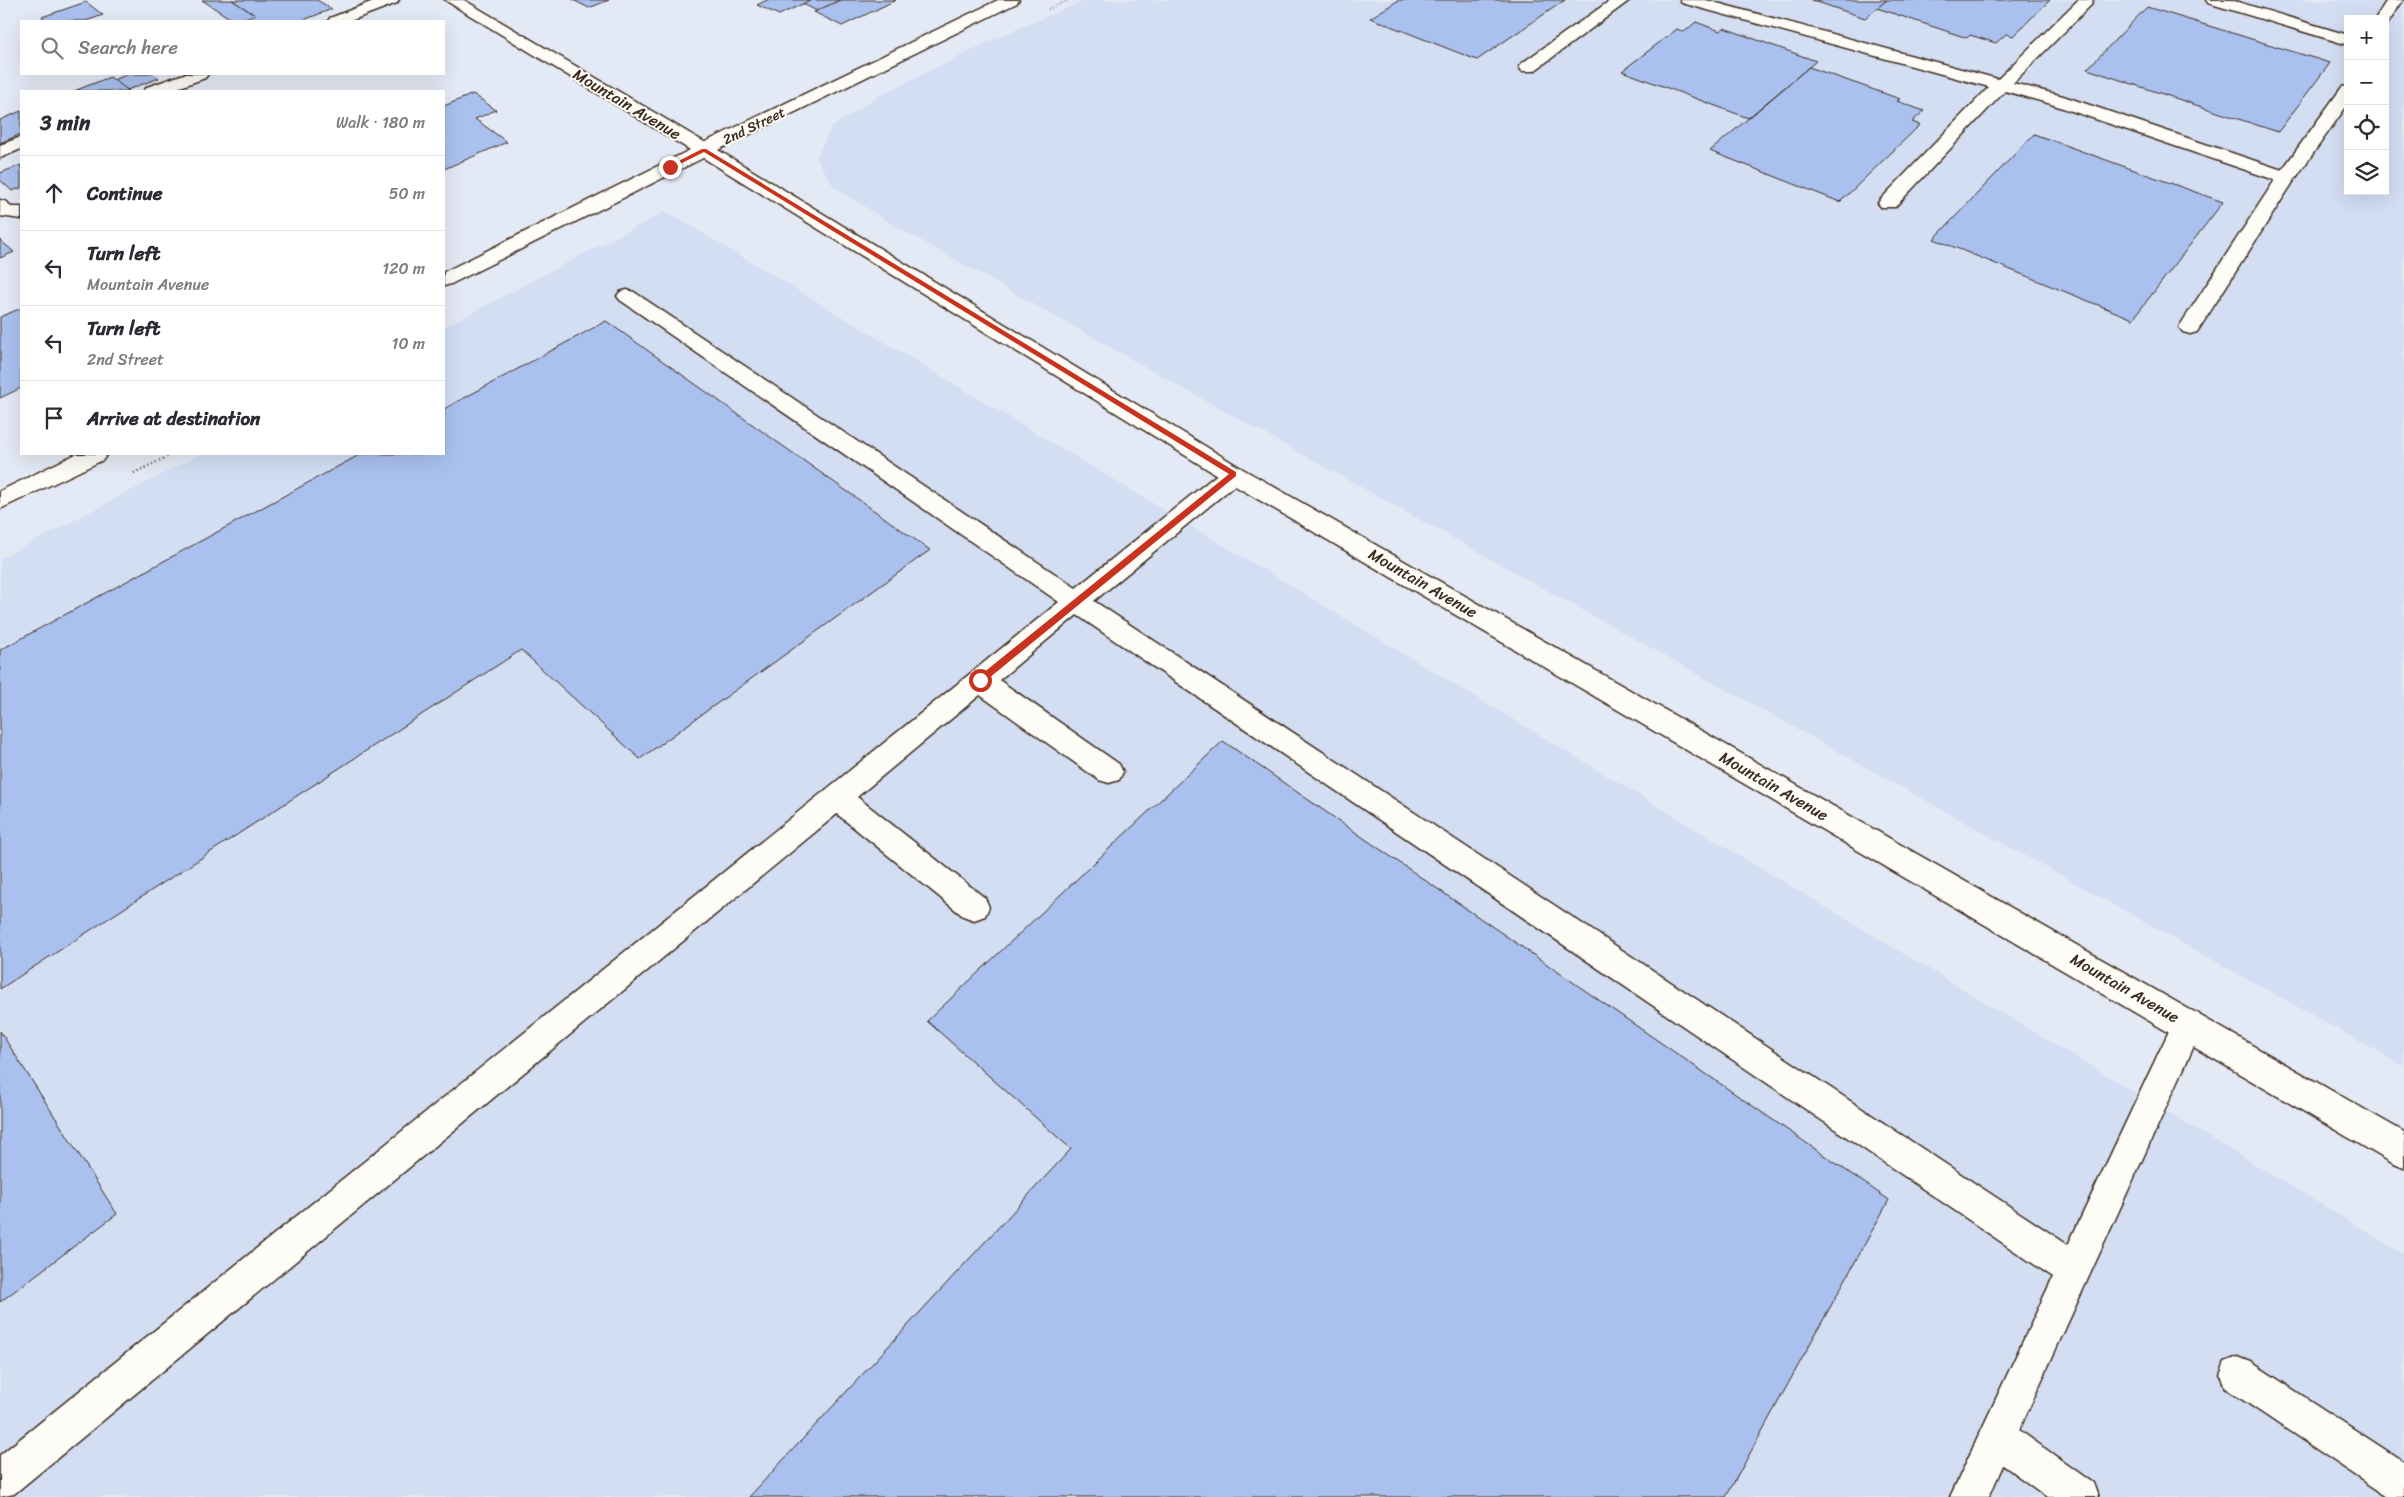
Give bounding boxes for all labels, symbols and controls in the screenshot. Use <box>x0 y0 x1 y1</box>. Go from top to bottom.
map controls <box>2344 15 2389 195</box>
button: + <box>2344 15 2389 60</box>
search box <box>20 20 445 75</box>
text: Search here <box>78 31 178 64</box>
icon: search <box>38 34 66 62</box>
street label: Mountain Avenue <box>567 60 687 148</box>
button: − <box>2344 60 2389 105</box>
street label: 2nd Street <box>718 100 790 152</box>
text: 3 min <box>40 104 90 142</box>
button: locate <box>2344 105 2389 150</box>
text: Walk · 180 m <box>336 108 425 137</box>
button: layers <box>2344 150 2389 195</box>
route end <box>659 156 682 179</box>
text: Continue <box>87 177 163 210</box>
icon: ahead <box>40 179 68 207</box>
text: 50 m <box>389 179 425 208</box>
text: Turn left <box>87 237 160 270</box>
icon: left <box>40 254 68 282</box>
text: 120 m <box>382 254 425 283</box>
text: Mountain Avenue <box>87 270 209 299</box>
text: Turn left <box>87 312 160 345</box>
icon: left <box>40 329 68 357</box>
text: 10 m <box>392 329 425 358</box>
text: 2nd Street <box>87 345 164 374</box>
text: Arrive at destination <box>87 402 260 435</box>
icon: arrive <box>40 404 68 432</box>
street label: Mountain Avenue <box>1363 540 1483 626</box>
route start <box>969 669 992 692</box>
street label: Mountain Avenue <box>1714 743 1834 829</box>
street label: Mountain Avenue <box>2065 945 2185 1031</box>

